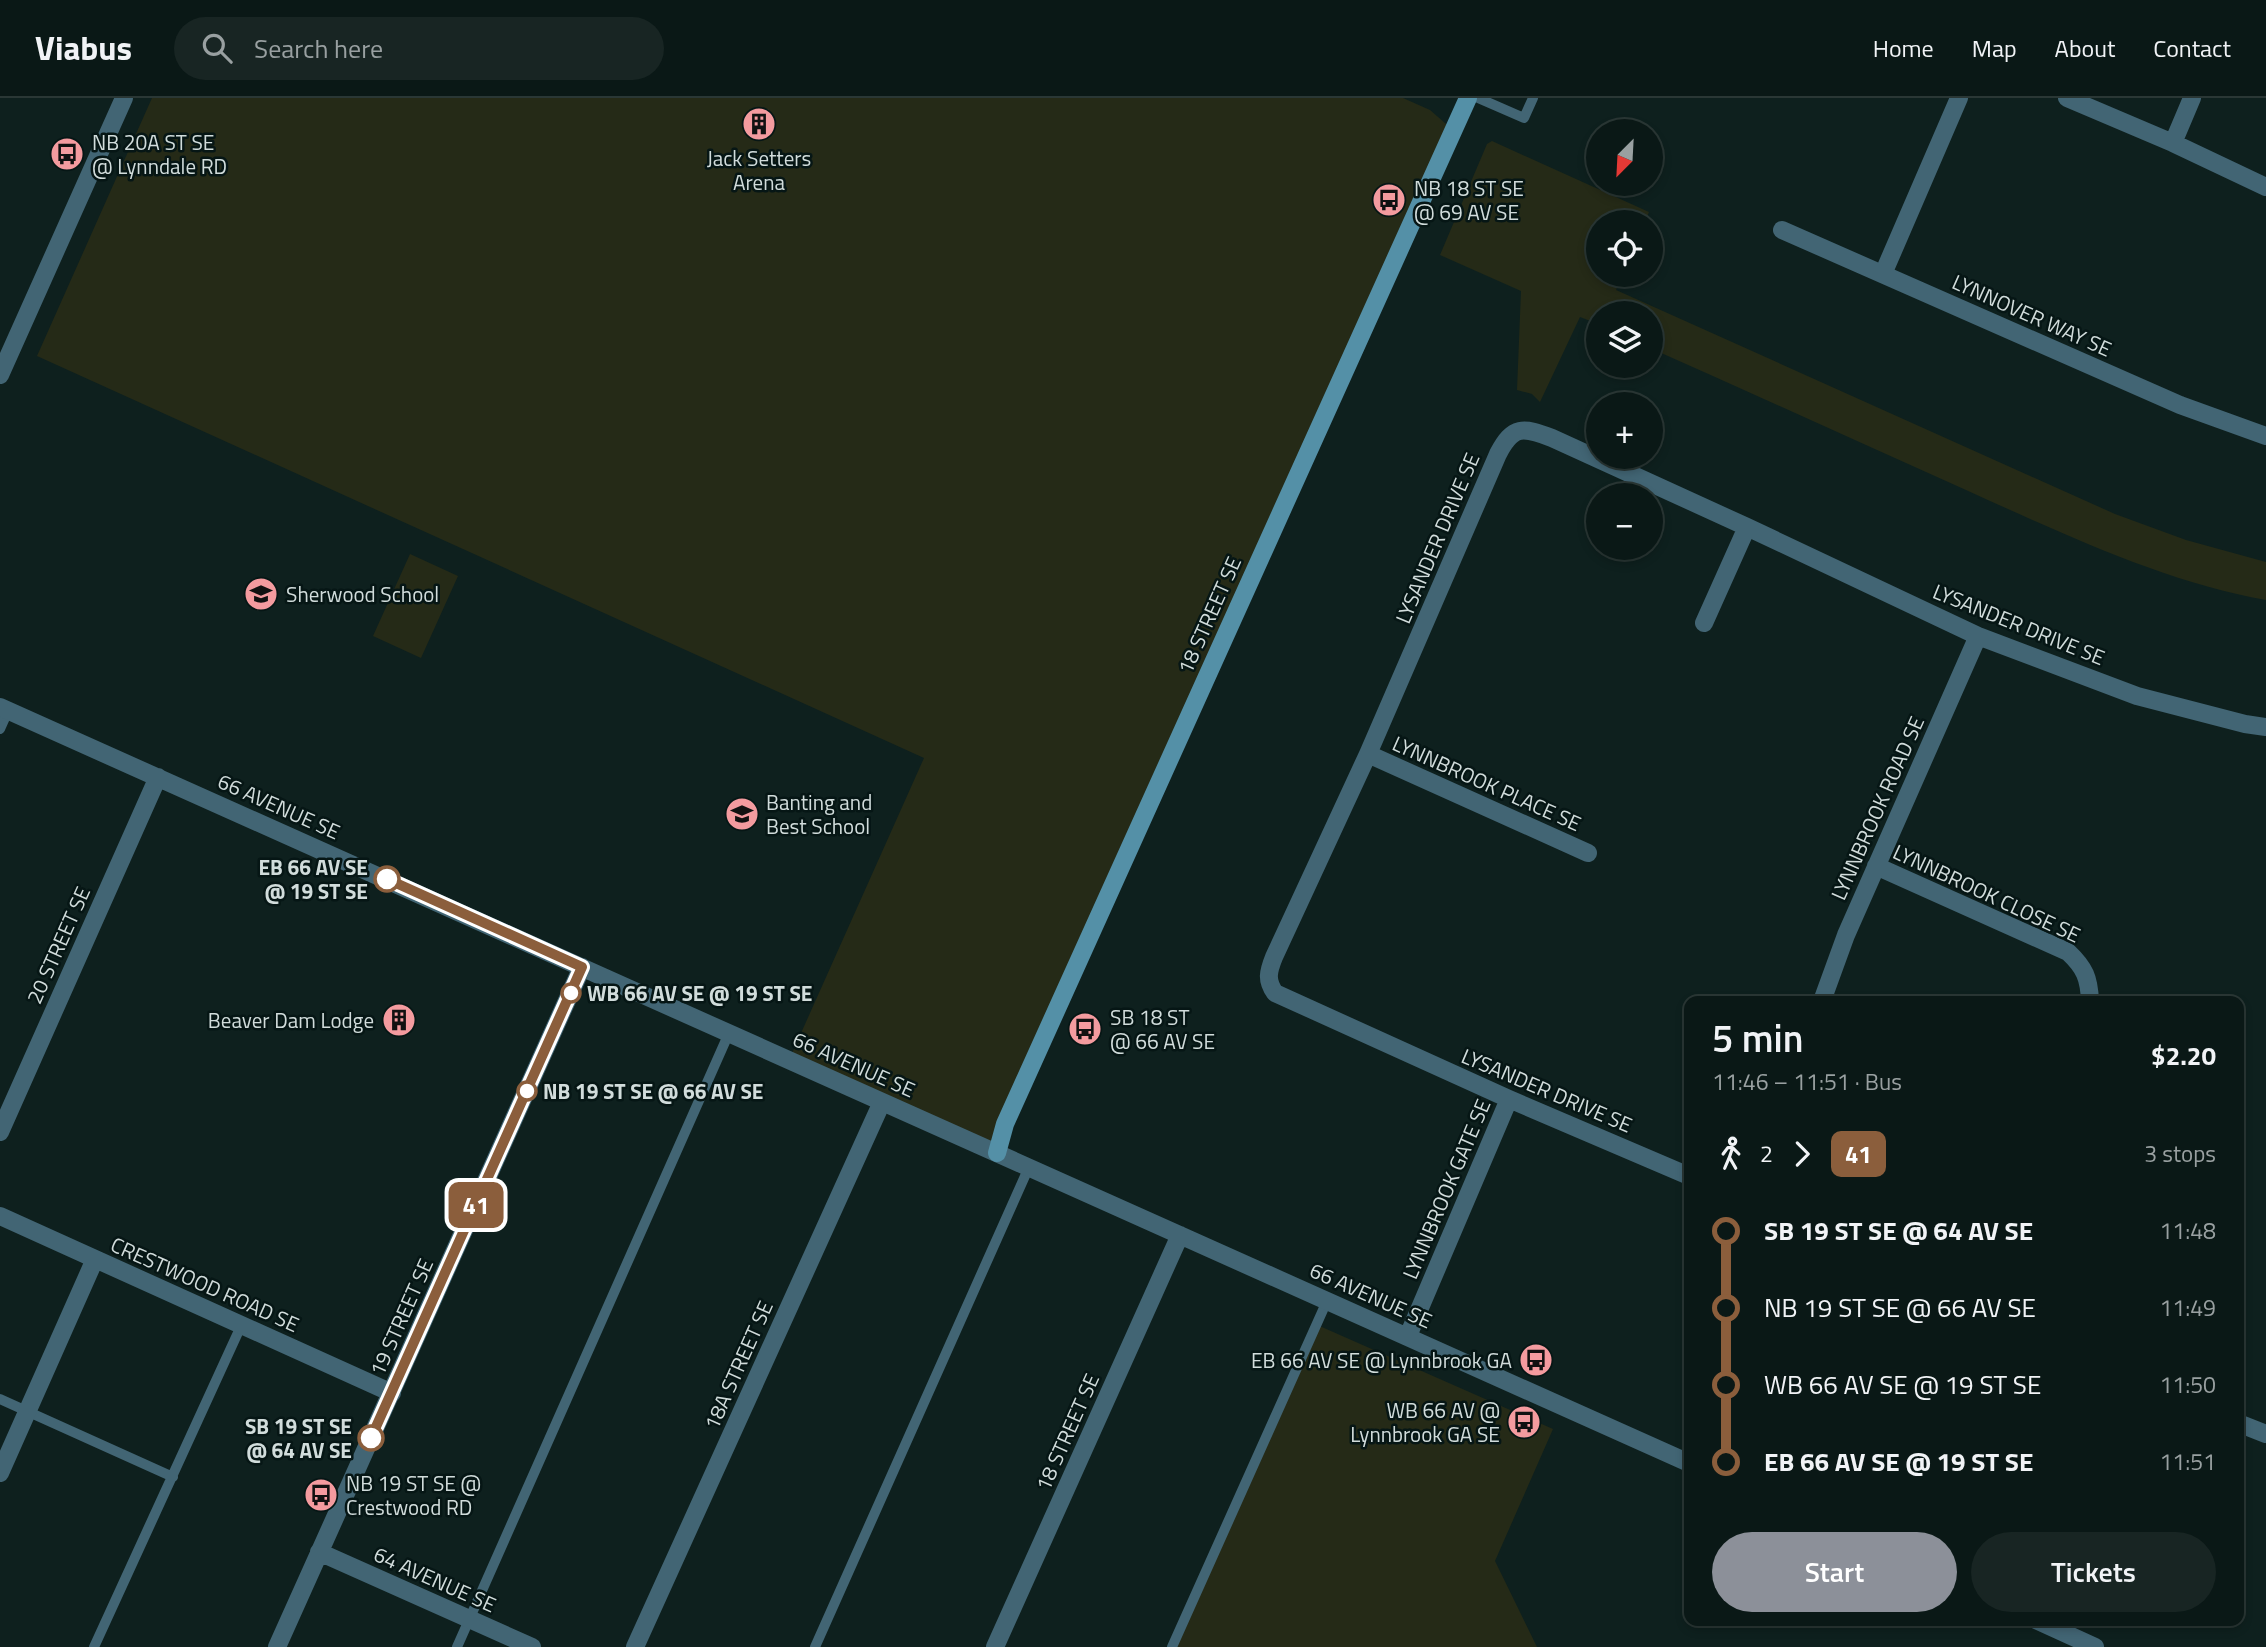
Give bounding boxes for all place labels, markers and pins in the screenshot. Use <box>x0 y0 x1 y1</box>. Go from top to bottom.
building icon: Jack Setters Arena <box>740 105 778 143</box>
place label: NB 20A ST SE @ Lynndale RD <box>92 126 227 182</box>
bus stop icon: NB 20A ST SE @ Lynndale RD <box>48 135 86 173</box>
place label: Jack Setters Arena <box>707 142 811 198</box>
place label: NB 18 ST SE @ 69 AV SE <box>1414 172 1524 228</box>
bus stop icon: NB 18 ST SE @ 69 AV SE <box>1370 181 1408 219</box>
school or university icon: Sherwood School <box>242 575 280 613</box>
place label: Sherwood School <box>286 578 439 610</box>
place label: Banting and Best School <box>766 786 872 842</box>
school or university icon: Banting and Best School <box>723 795 761 833</box>
place label: EB 66 AV SE @ 19 ST SE <box>258 851 368 907</box>
marker: EB 66 AV SE @ 19 ST SE <box>374 866 400 892</box>
place label: WB 66 AV SE @ 19 ST SE <box>587 977 812 1009</box>
marker: WB 66 AV SE @ 19 ST SE <box>561 983 581 1003</box>
building icon: Beaver Dam Lodge <box>380 1001 418 1039</box>
place label: SB 18 ST @ 66 AV SE <box>1110 1001 1215 1057</box>
place label: Beaver Dam Lodge <box>208 1004 374 1036</box>
bus stop icon: SB 18 ST @ 66 AV SE <box>1066 1010 1104 1048</box>
place label: NB 19 ST SE @ 66 AV SE <box>543 1075 763 1107</box>
marker: NB 19 ST SE @ 66 AV SE <box>517 1081 537 1101</box>
bus stop icon: EB 66 AV SE @ Lynnbrook GA <box>1517 1341 1555 1379</box>
place label: EB 66 AV SE @ Lynnbrook GA <box>1251 1344 1512 1376</box>
place label: WB 66 AV @ Lynnbrook GA SE <box>1350 1394 1500 1450</box>
bus stop icon: WB 66 AV @ Lynnbrook GA SE <box>1505 1403 1543 1441</box>
place label: SB 19 ST SE @ 64 AV SE <box>245 1410 352 1466</box>
marker: SB 19 ST SE @ 64 AV SE <box>358 1425 384 1451</box>
place label: NB 19 ST SE @ Crestwood RD <box>346 1467 481 1523</box>
bus stop icon: NB 19 ST SE @ Crestwood RD <box>302 1476 340 1514</box>

